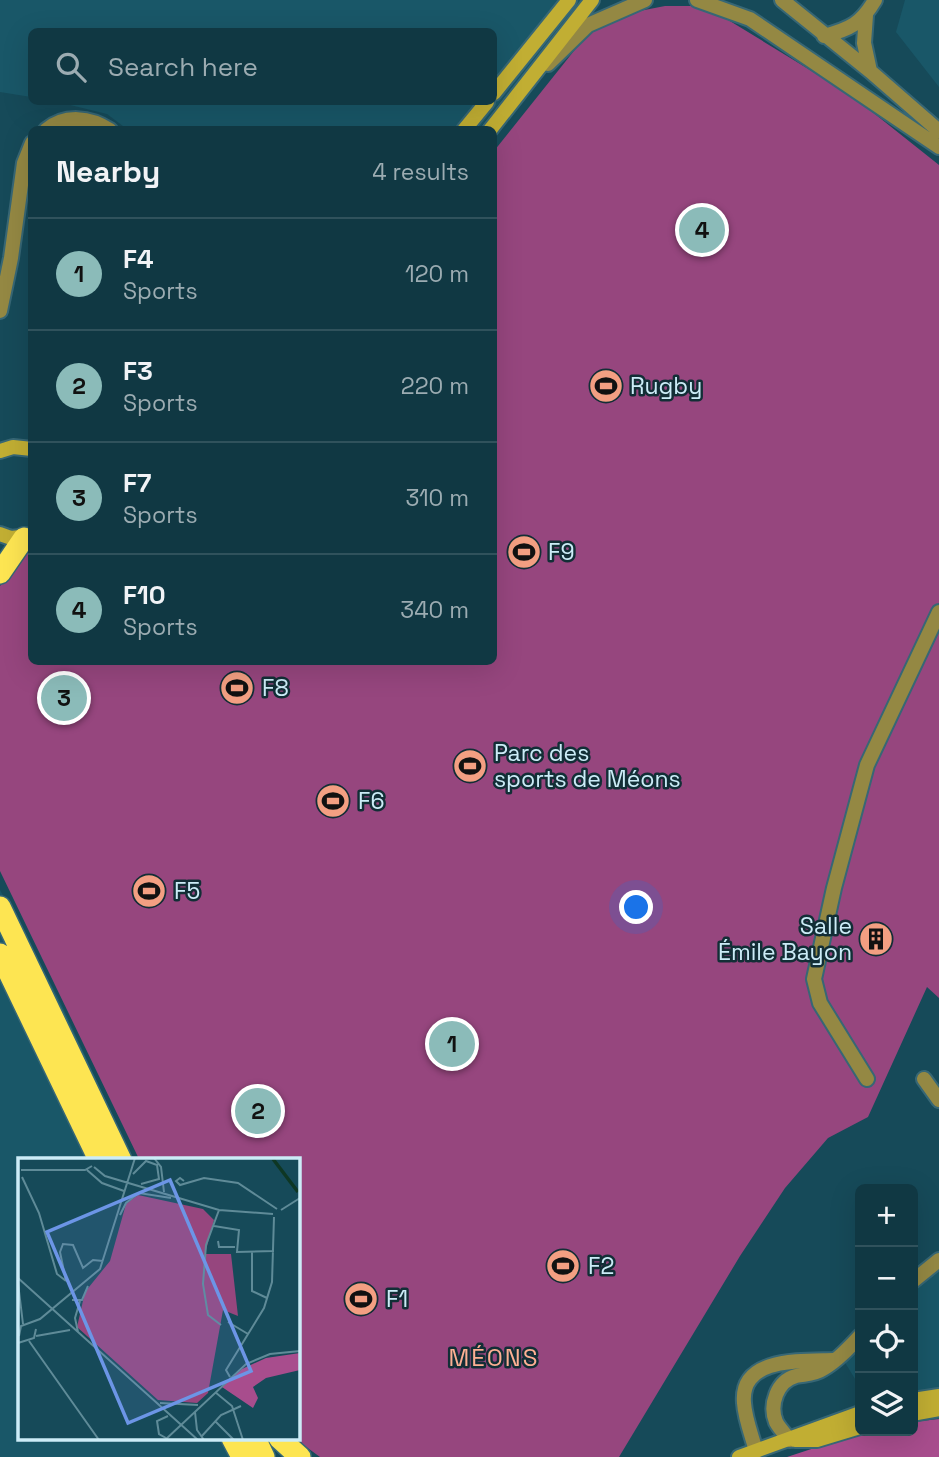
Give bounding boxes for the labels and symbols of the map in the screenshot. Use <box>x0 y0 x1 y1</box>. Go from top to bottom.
pin: 4 <box>679 204 725 256</box>
sports icon: Rugby <box>587 367 625 405</box>
place label: Rugby <box>630 371 702 401</box>
sports icon: F9 <box>505 533 543 571</box>
place label: F9 <box>548 537 575 567</box>
sports icon: F8 <box>218 669 256 707</box>
pin: 3 <box>41 672 87 724</box>
place label: F8 <box>262 673 289 703</box>
place label: Parc des sports de Méons <box>494 738 681 794</box>
sports icon: Parc des sports de Méons <box>451 747 489 785</box>
sports icon: F6 <box>314 782 352 820</box>
place label: F6 <box>358 786 385 816</box>
sports icon: F5 <box>130 872 168 910</box>
place label: F5 <box>174 876 200 906</box>
your location <box>619 890 653 924</box>
place label: Salle Émile Bayon <box>718 911 852 967</box>
building icon: Salle Émile Bayon <box>857 920 895 958</box>
pin: 1 <box>429 1018 475 1070</box>
pin: 2 <box>235 1085 281 1137</box>
inset map <box>18 1158 299 1440</box>
sports icon: F2 <box>544 1247 582 1285</box>
place label: F2 <box>588 1251 614 1281</box>
sports icon: F1 <box>342 1280 380 1318</box>
place label: F1 <box>386 1284 408 1314</box>
district label: MÉONS <box>449 1342 539 1373</box>

